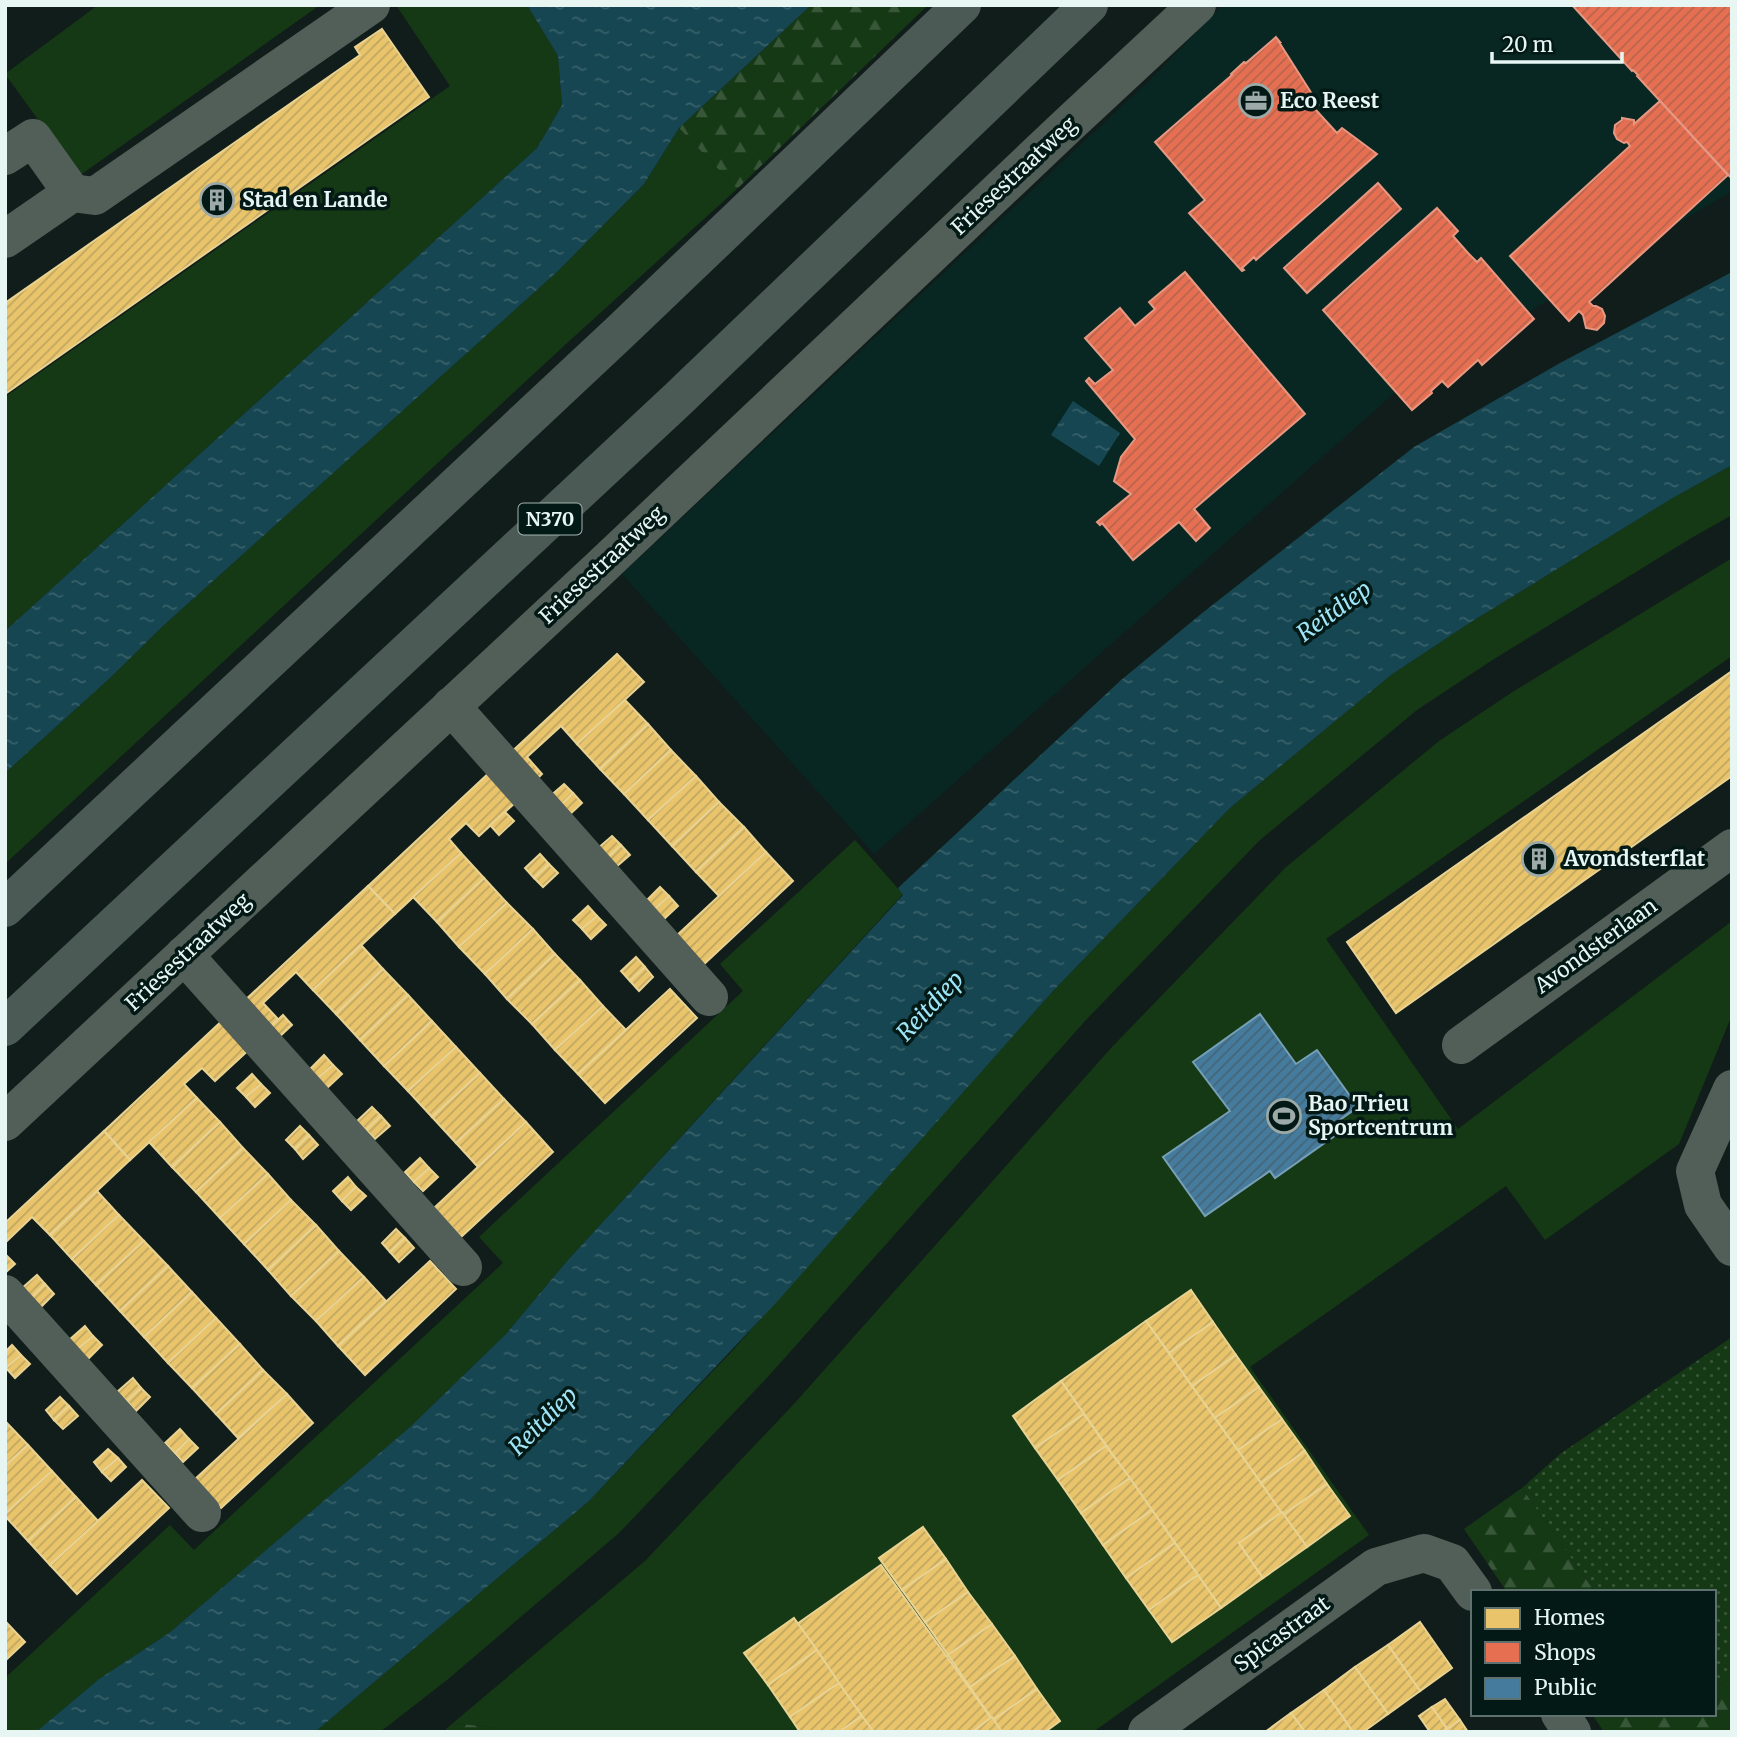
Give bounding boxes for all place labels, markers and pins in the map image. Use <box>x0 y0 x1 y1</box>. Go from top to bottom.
office icon: Eco Reest <box>1237 82 1275 120</box>
place label: Eco Reest <box>1280 87 1380 114</box>
building icon: Stad en Lande <box>198 181 236 219</box>
place label: Stad en Lande <box>242 186 388 213</box>
building icon: Avondsterflat <box>1520 840 1558 878</box>
place label: Avondsterflat <box>1563 845 1706 872</box>
place label: Bao Trieu Sportcentrum <box>1308 1090 1453 1141</box>
sports icon: Bao Trieu Sportcentrum <box>1265 1097 1303 1135</box>

